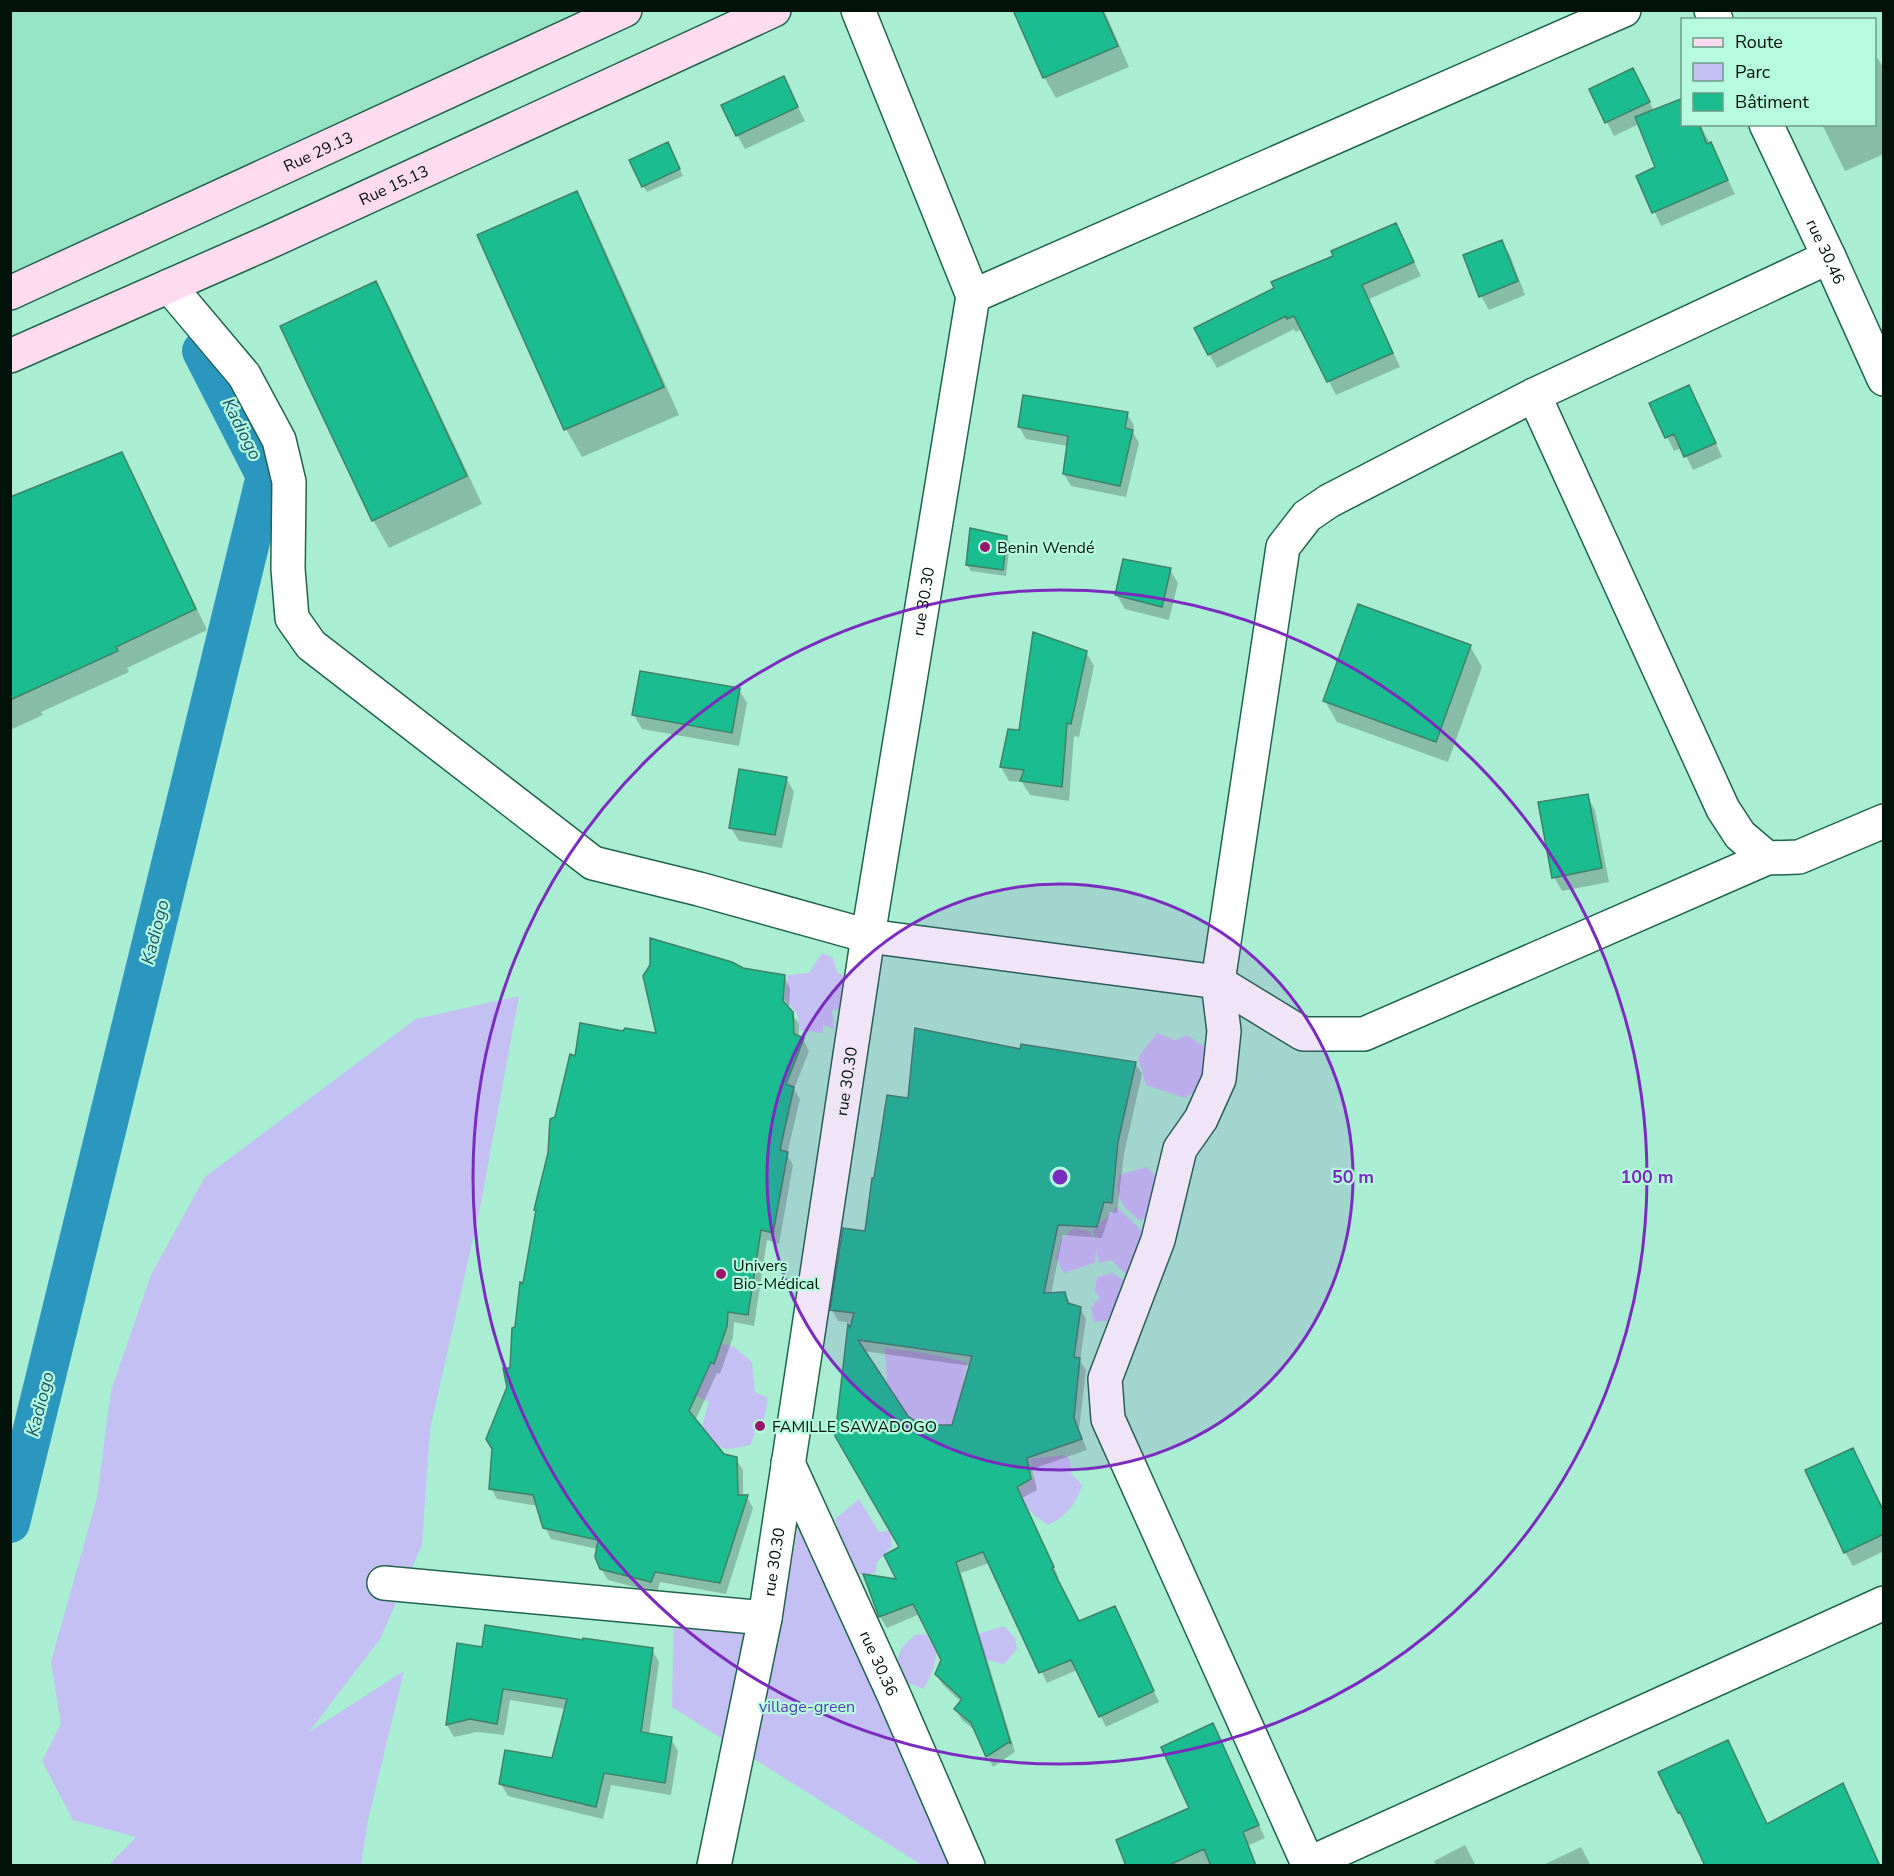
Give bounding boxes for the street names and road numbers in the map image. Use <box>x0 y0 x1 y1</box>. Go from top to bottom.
street label: Rue 29.13 <box>280 127 357 178</box>
street label: Rue 15.13 <box>356 160 432 211</box>
street label: rue 30.46 <box>1801 216 1850 288</box>
street label: rue 30.30 <box>907 566 940 638</box>
street label: rue 30.30 <box>831 1045 863 1117</box>
street label: rue 30.30 <box>758 1526 791 1598</box>
street label: rue 30.36 <box>854 1627 903 1700</box>

